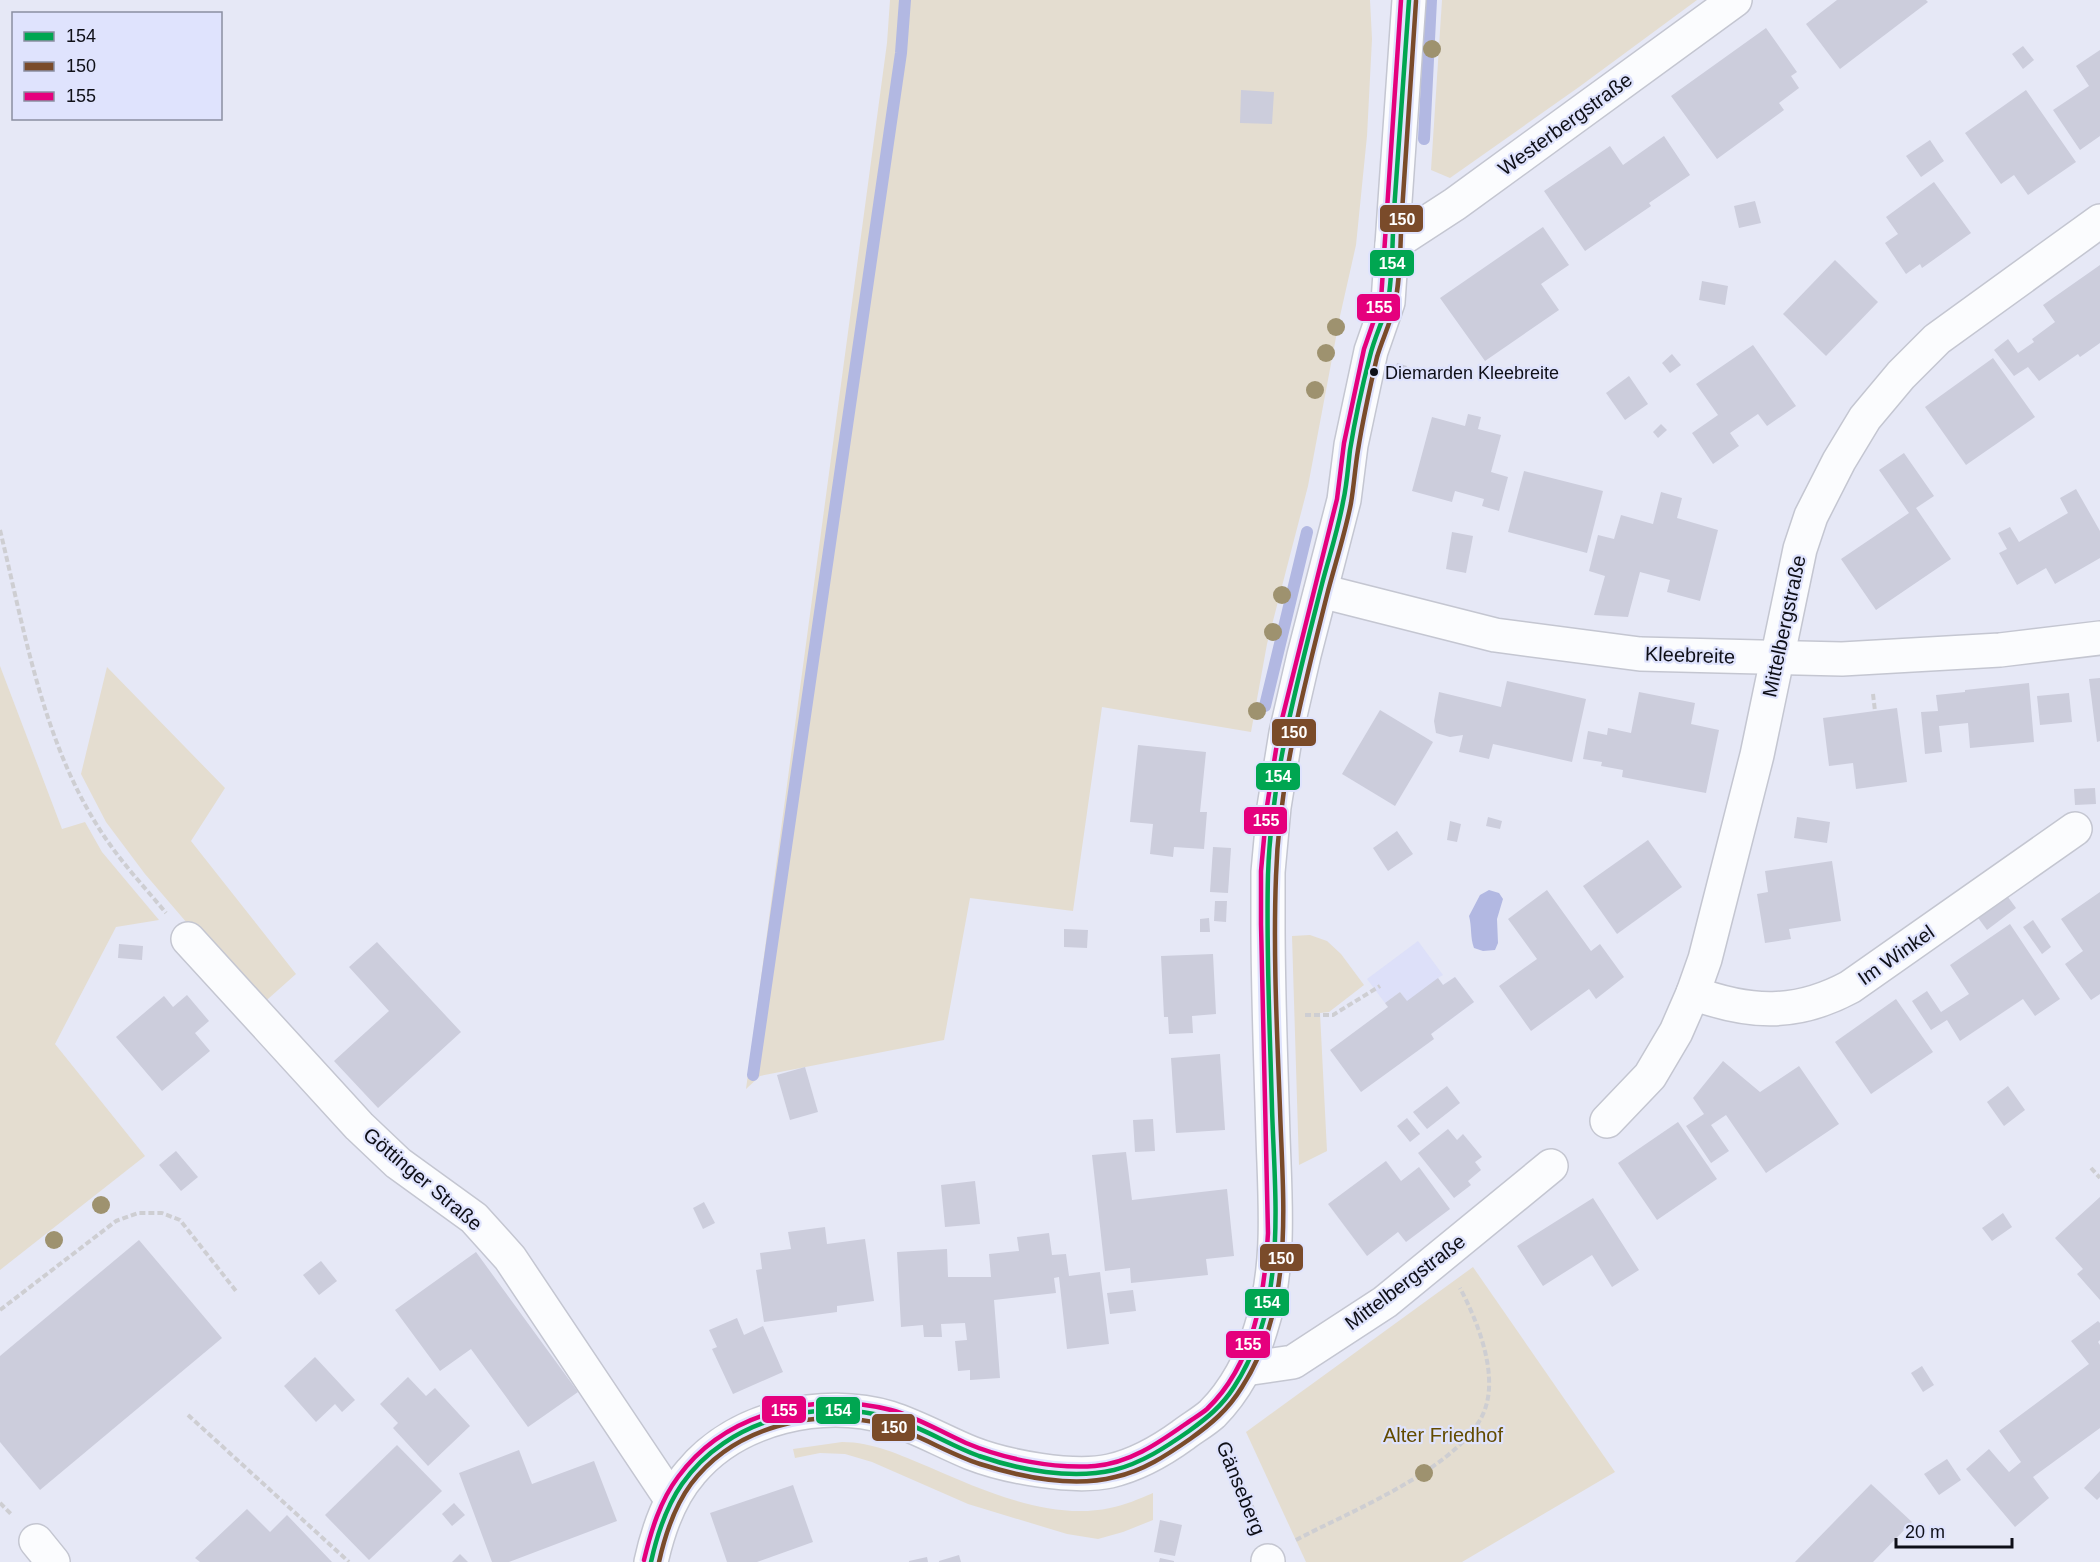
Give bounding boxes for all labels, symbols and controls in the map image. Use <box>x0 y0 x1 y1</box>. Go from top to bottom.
legend <box>12 12 222 120</box>
text: 154 <box>66 26 96 46</box>
text: 150 <box>66 56 96 76</box>
street label: Westerbergstraße <box>1494 68 1636 180</box>
text: 155 <box>66 86 96 106</box>
line badge: 150 <box>1379 204 1424 233</box>
text: 150 <box>1389 211 1415 228</box>
line badge: 154 <box>1369 249 1415 277</box>
text: 154 <box>1379 255 1405 272</box>
line badge: 155 <box>1356 293 1401 322</box>
text: 155 <box>1366 299 1392 316</box>
place label: Diemarden Kleebreite <box>1385 363 1559 383</box>
marker: Diemarden Kleebreite <box>1368 366 1380 378</box>
street label: Mittelbergstraße <box>1758 553 1810 699</box>
street label: Kleebreite <box>1645 642 1735 668</box>
line badge: 150 <box>1271 718 1317 747</box>
text: 150 <box>1281 724 1307 741</box>
line badge: 154 <box>1255 762 1301 791</box>
text: 154 <box>1265 768 1291 785</box>
line badge: 155 <box>1243 806 1288 835</box>
text: 155 <box>1253 812 1279 829</box>
street label: Im Winkel <box>1854 921 1938 989</box>
street label: Göttinger Straße <box>359 1123 487 1235</box>
street label: Mittelbergstraße <box>1341 1230 1469 1334</box>
line badge: 150 <box>1259 1243 1304 1272</box>
text: 150 <box>1268 1250 1294 1267</box>
line badge: 154 <box>1244 1288 1290 1317</box>
text: 154 <box>1254 1294 1280 1311</box>
line badge: 155 <box>1225 1330 1271 1359</box>
text: 155 <box>1235 1336 1261 1353</box>
line badge: 155 <box>761 1395 807 1424</box>
line badge: 154 <box>815 1396 861 1425</box>
text: 155 <box>771 1402 797 1419</box>
text: 154 <box>825 1402 851 1419</box>
line badge: 150 <box>871 1413 916 1442</box>
text: 150 <box>881 1419 907 1436</box>
park label: Alter Friedhof <box>1383 1424 1503 1446</box>
street label: Gänseberg <box>1212 1438 1270 1538</box>
scale bar <box>1896 1511 2012 1549</box>
text: 20 m <box>1905 1522 1945 1542</box>

